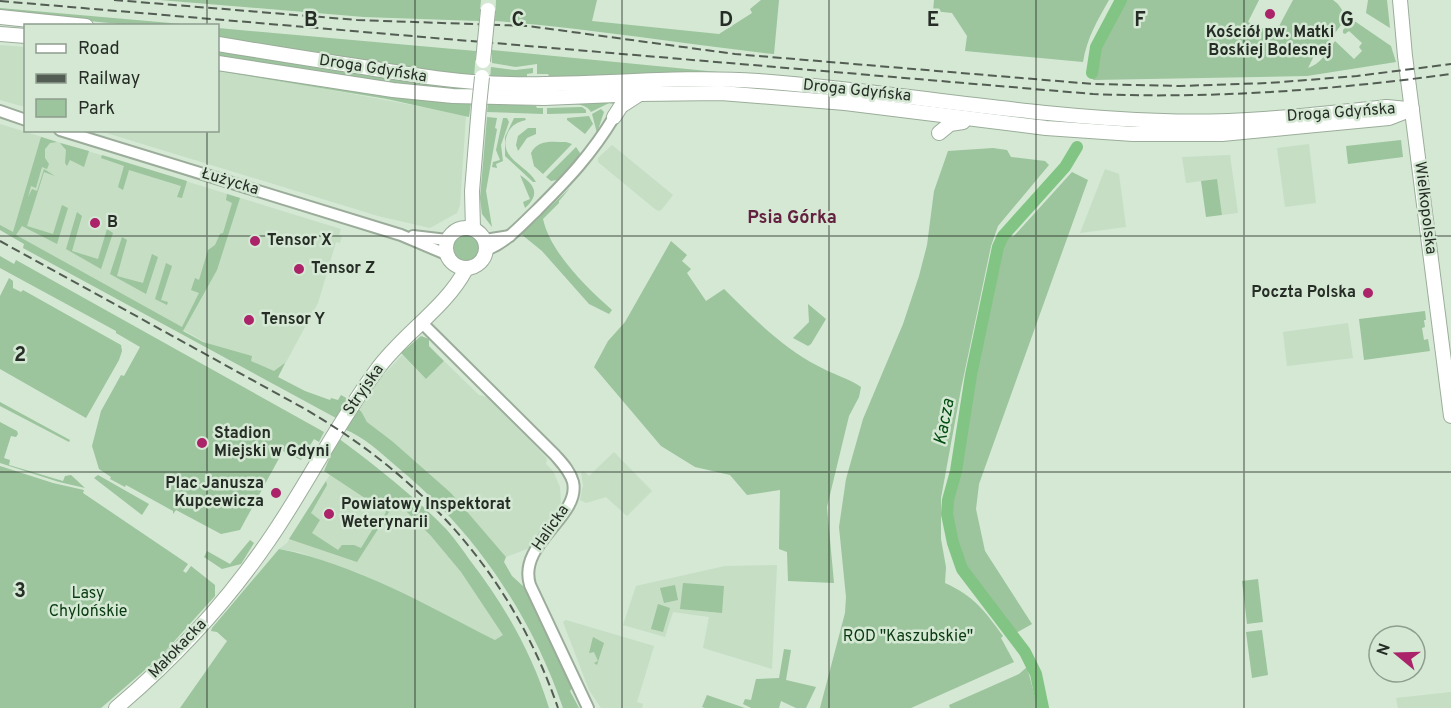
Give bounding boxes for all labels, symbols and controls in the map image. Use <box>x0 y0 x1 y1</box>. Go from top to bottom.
marker: Kościół pw. Matki Boskiej Bolesnej <box>1263 7 1277 21</box>
text: B <box>304 8 318 34</box>
text: C <box>512 8 524 34</box>
text: D <box>719 8 733 34</box>
text: E <box>927 8 939 34</box>
text: F <box>1134 8 1146 34</box>
text: G <box>1340 8 1354 34</box>
place label: Kościół pw. Matki Boskiej Bolesnej <box>1206 23 1334 61</box>
legend <box>24 24 219 132</box>
text: Road <box>78 38 120 61</box>
street label: Droga Gdyńska <box>318 51 428 87</box>
text: Railway <box>78 68 140 91</box>
street label: Droga Gdyńska <box>802 75 912 107</box>
text: Park <box>78 98 115 121</box>
street label: Droga Gdyńska <box>1286 99 1396 127</box>
street label: Wielkopolska <box>1409 160 1441 256</box>
street label: Łużycka <box>199 164 261 200</box>
district label: Psia Górka <box>747 207 837 230</box>
place label: B <box>107 213 118 233</box>
marker: B <box>88 216 102 230</box>
place label: Tensor X <box>267 231 332 251</box>
marker: Tensor X <box>248 234 262 248</box>
place label: Tensor Z <box>311 259 375 279</box>
marker: Tensor Z <box>292 262 306 276</box>
place label: Poczta Polska <box>1251 283 1356 303</box>
marker: Poczta Polska <box>1361 286 1375 300</box>
place label: Tensor Y <box>261 310 325 330</box>
marker: Tensor Y <box>242 313 256 327</box>
text: 2 <box>14 343 26 369</box>
street label: Stryjska <box>339 361 389 419</box>
water label: Kacza <box>929 396 961 447</box>
place label: Stadion Miejski w Gdyni <box>214 424 330 462</box>
marker: Stadion Miejski w Gdyni <box>195 436 209 450</box>
place label: Plac Janusza Kupcewicza <box>165 474 264 512</box>
marker: Plac Janusza Kupcewicza <box>269 486 283 500</box>
place label: Powiatowy Inspektorat Weterynarii <box>341 495 511 533</box>
street label: Halicka <box>528 501 574 555</box>
marker: Powiatowy Inspektorat Weterynarii <box>322 507 336 521</box>
text: 3 <box>14 579 26 605</box>
park label: Lasy Chylońskie <box>49 584 127 622</box>
street label: Małokacka <box>145 615 211 683</box>
north arrow <box>1367 624 1427 684</box>
park label: ROD "Kaszubskie" <box>843 627 973 647</box>
text: N <box>1373 641 1396 658</box>

